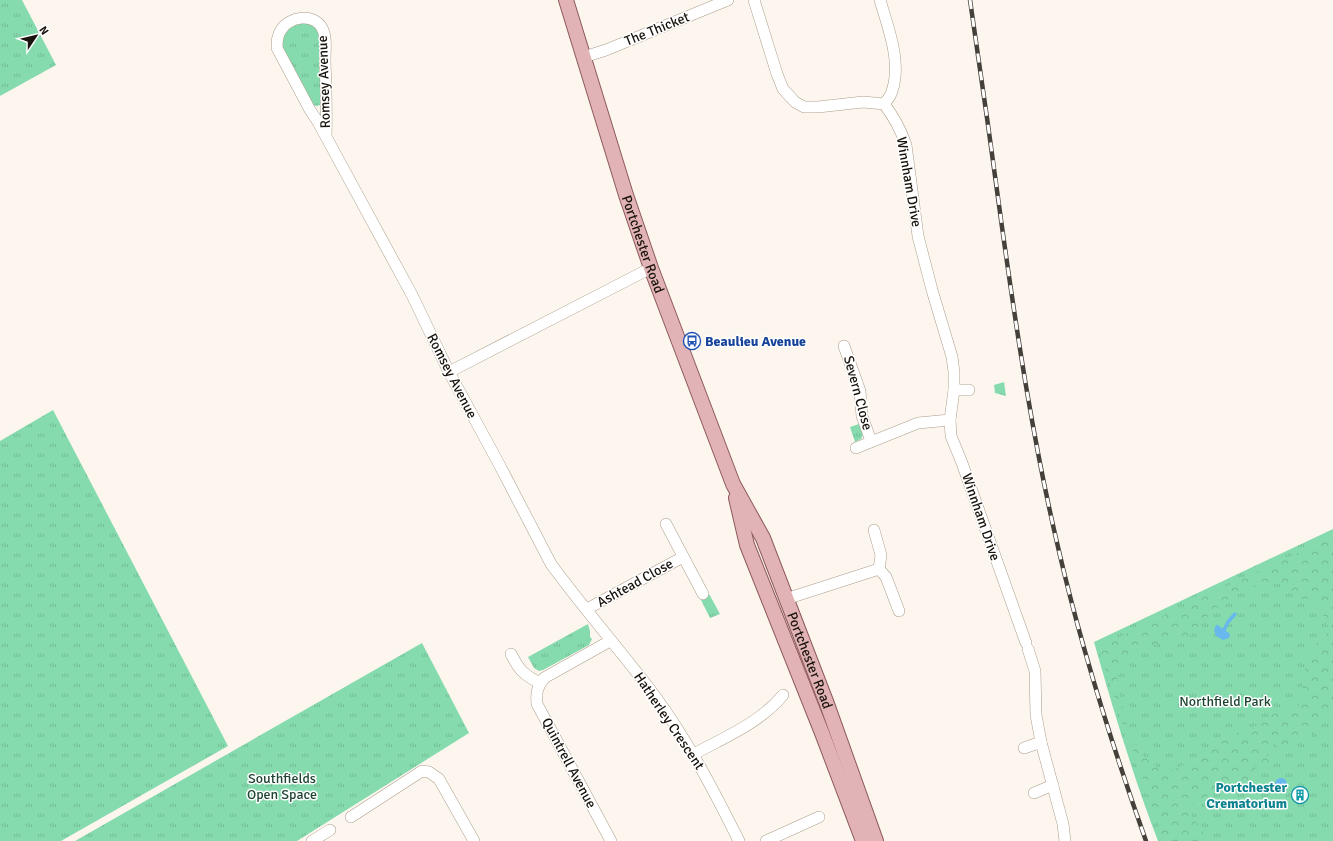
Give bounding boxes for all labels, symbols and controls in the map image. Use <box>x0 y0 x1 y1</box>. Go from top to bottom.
street label: The Thicket <box>622 8 692 50</box>
north arrow <box>16 16 56 56</box>
text: N <box>36 24 51 37</box>
street label: Romsey Avenue <box>314 35 334 129</box>
street label: Winnham Drive <box>893 136 925 228</box>
street label: Portchester Road <box>618 193 668 295</box>
street label: Romsey Avenue <box>423 331 481 421</box>
bus stop icon: Beaulieu Avenue <box>682 331 702 351</box>
place label: Beaulieu Avenue <box>705 333 806 350</box>
street label: Severn Close <box>840 354 876 432</box>
street label: Winnham Drive <box>958 471 1004 563</box>
street label: Ashtead Close <box>594 555 676 611</box>
street label: Portchester Road <box>784 609 836 711</box>
street label: Hatherley Crescent <box>630 669 708 773</box>
park label: Northfield Park <box>1179 693 1271 710</box>
street label: Quintrell Avenue <box>538 715 600 811</box>
park label: Southfields Open Space <box>247 770 317 803</box>
place label: Portchester Crematorium <box>1206 779 1287 812</box>
building icon: Portchester Crematorium <box>1290 785 1310 805</box>

